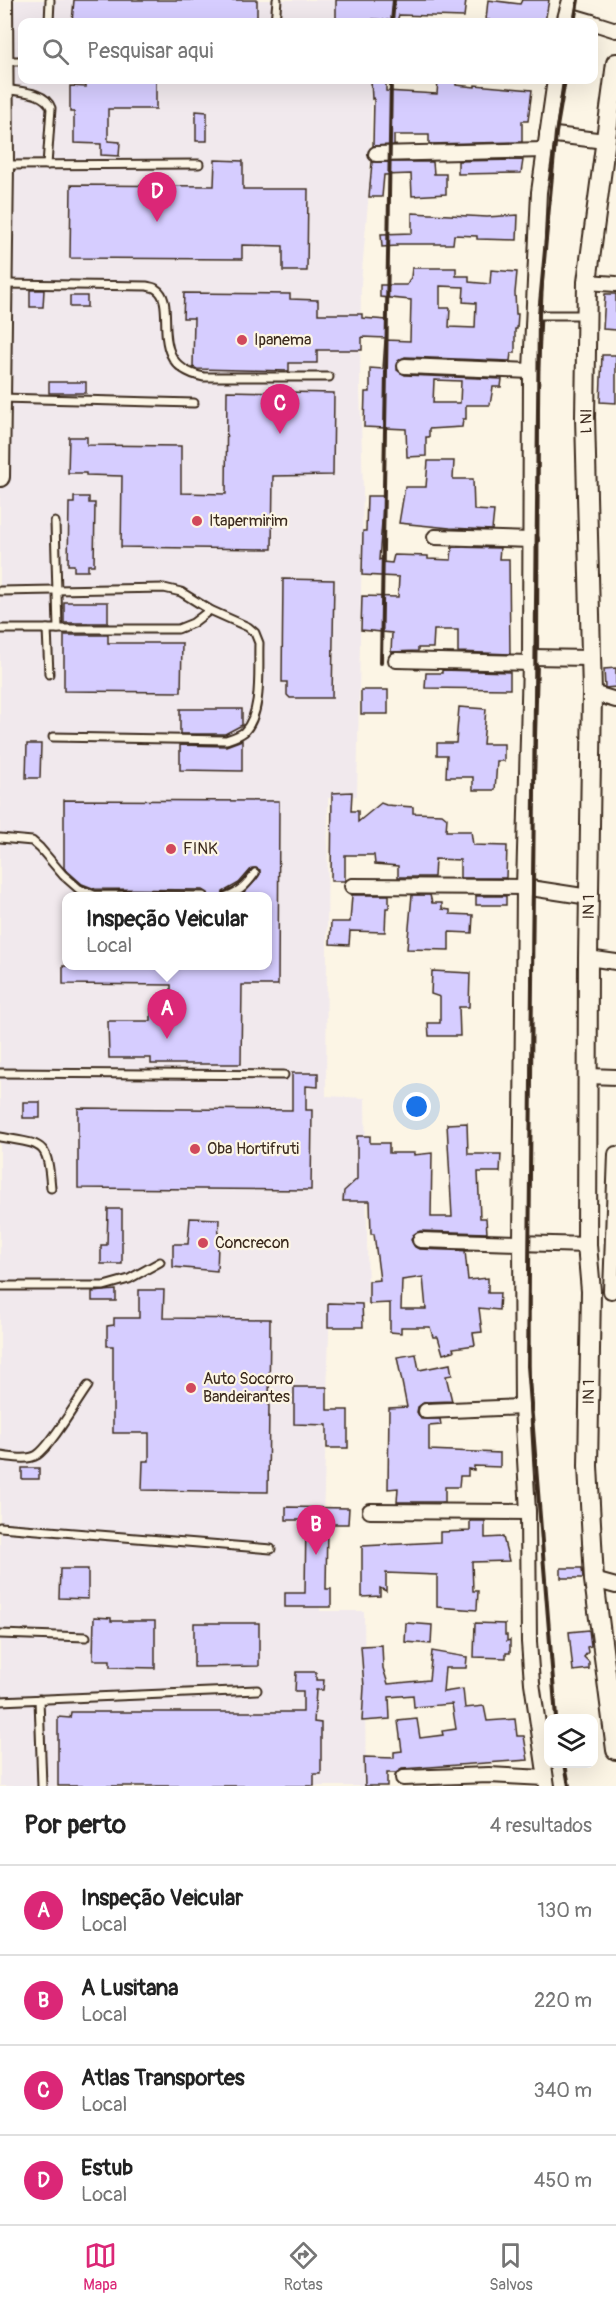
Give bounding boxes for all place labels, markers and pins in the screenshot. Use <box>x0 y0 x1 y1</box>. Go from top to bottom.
pin: D <box>138 172 176 222</box>
place label: Ipanema <box>254 330 311 350</box>
marker: Ipanema <box>235 333 249 347</box>
pin: C <box>260 384 300 434</box>
place label: Itapermirim <box>209 511 288 531</box>
marker: Itapermirim <box>190 514 204 528</box>
place label: FINK <box>183 839 218 859</box>
marker: FINK <box>164 842 178 856</box>
pin: A <box>148 990 186 1039</box>
place label: Oba Hortifruti <box>207 1139 299 1159</box>
marker: Oba Hortifruti <box>188 1142 202 1156</box>
place label: Concrecon <box>215 1233 289 1253</box>
marker: Concrecon <box>196 1236 210 1250</box>
place label: Auto Socorro Bandeirantes <box>203 1369 294 1407</box>
marker: Auto Socorro Bandeirantes <box>184 1381 198 1395</box>
pin: B <box>296 1506 336 1555</box>

